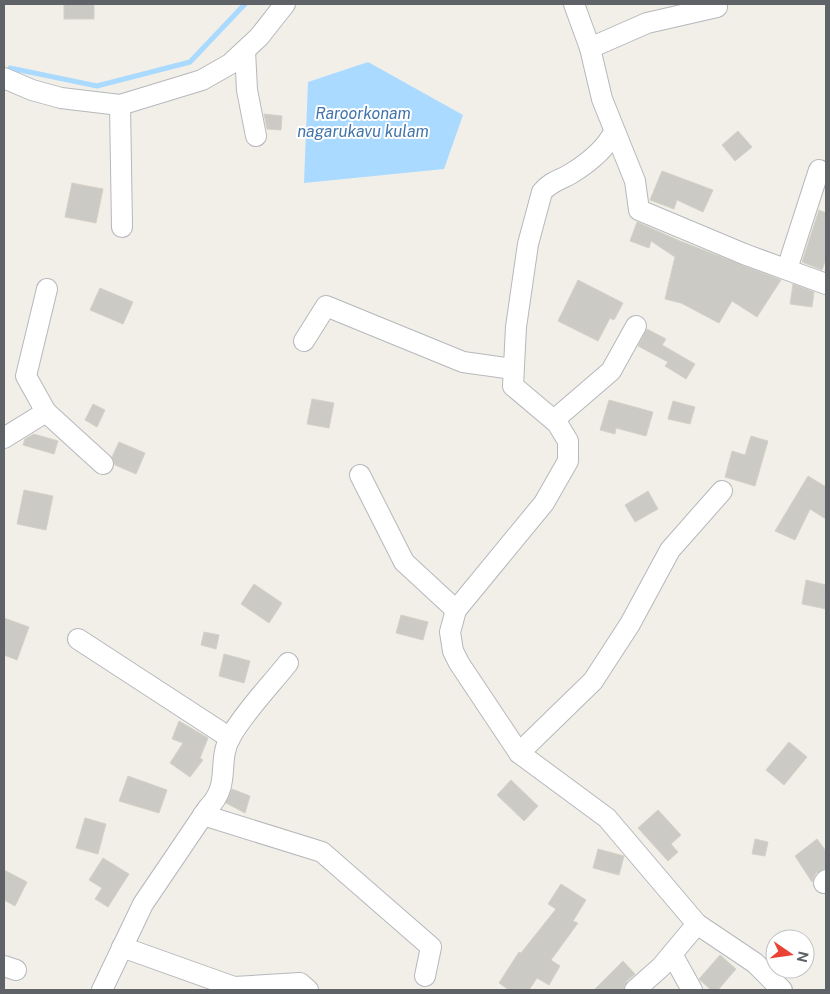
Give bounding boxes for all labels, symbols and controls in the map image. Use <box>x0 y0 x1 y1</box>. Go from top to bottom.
water label: Raroorkonam nagarukavu kulam <box>297 104 429 141</box>
north arrow <box>765 929 815 979</box>
text: N <box>794 950 812 964</box>

